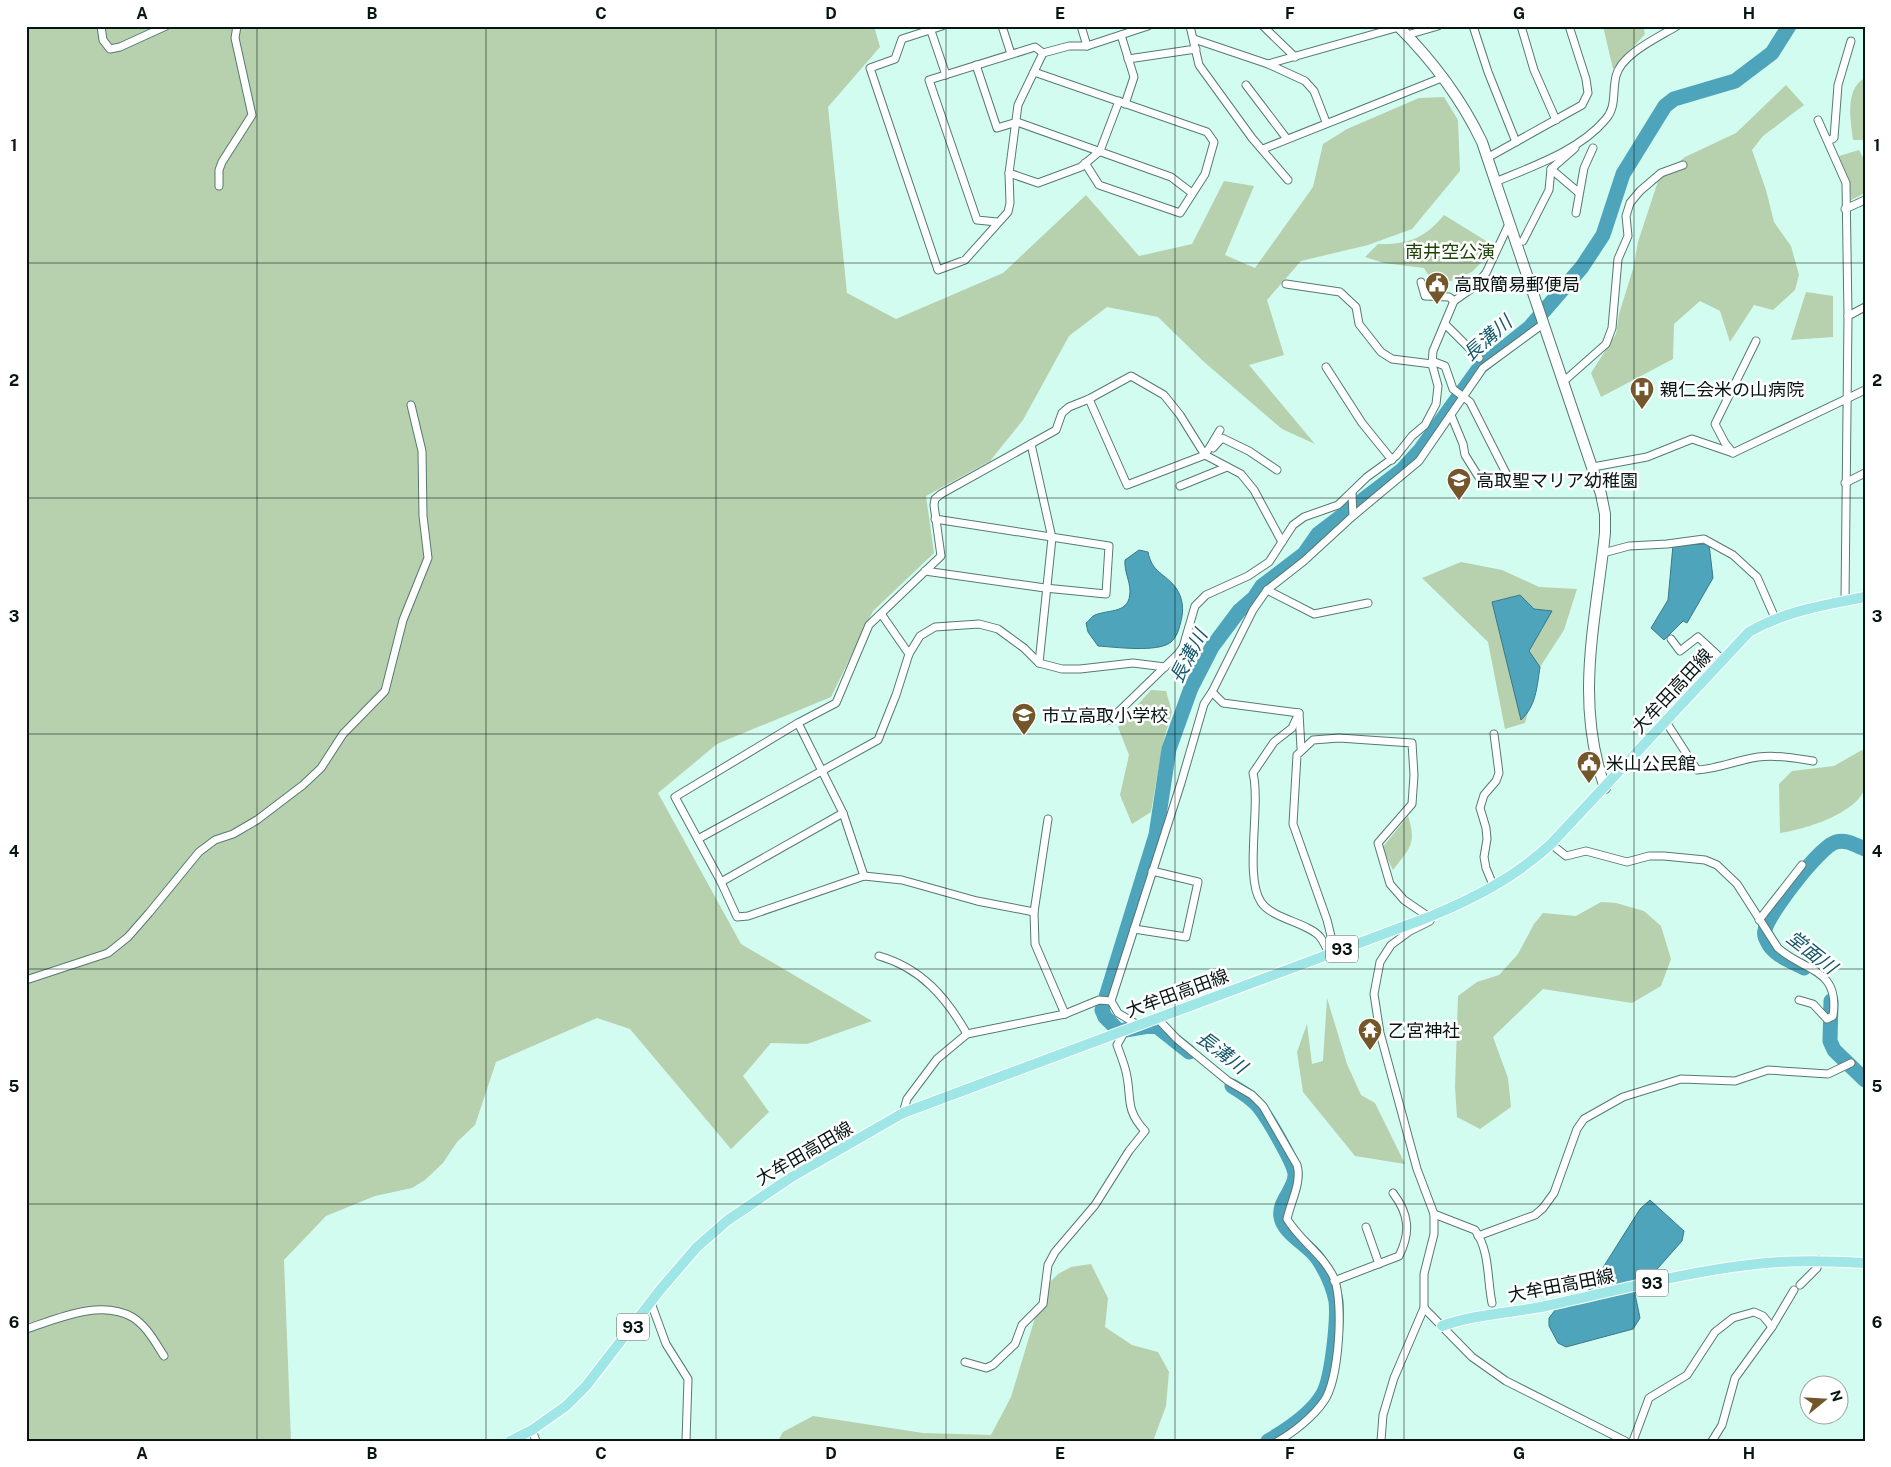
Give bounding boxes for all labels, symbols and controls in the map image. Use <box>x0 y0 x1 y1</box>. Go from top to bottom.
text: A <box>136 4 148 23</box>
text: B <box>367 4 378 23</box>
text: C <box>595 4 607 23</box>
text: D <box>825 4 837 23</box>
text: E <box>1055 4 1065 23</box>
text: F <box>1285 4 1295 23</box>
text: G <box>1513 4 1525 23</box>
text: H <box>1743 4 1755 23</box>
text: 1 <box>11 136 17 155</box>
text: 1 <box>1874 136 1880 155</box>
park label: 南井空公演 <box>1405 241 1495 262</box>
public building icon: 高取簡易郵便局 <box>1424 271 1450 305</box>
place label: 高取簡易郵便局 <box>1454 274 1580 295</box>
water label: 長溝川 <box>1458 310 1517 365</box>
text: 2 <box>9 371 19 390</box>
text: 2 <box>1872 371 1882 390</box>
hospital icon: 親仁会米の山病院 <box>1629 376 1655 410</box>
place label: 親仁会米の山病院 <box>1660 379 1804 400</box>
school or university icon: 高取聖マリア幼稚園 <box>1446 467 1472 501</box>
place label: 高取聖マリア幼稚園 <box>1476 470 1638 491</box>
text: 3 <box>9 607 19 626</box>
text: 3 <box>1872 607 1882 626</box>
water label: 長溝川 <box>1165 624 1212 686</box>
street label: 大牟田高田線 <box>1627 644 1717 738</box>
school or university icon: 市立高取小学校 <box>1011 702 1037 736</box>
place label: 市立高取小学校 <box>1042 705 1168 726</box>
public building icon: 米山公民館 <box>1576 750 1602 784</box>
place label: 米山公民館 <box>1606 753 1696 774</box>
text: 4 <box>9 842 20 861</box>
text: 4 <box>1872 842 1883 861</box>
water label: 堂面川 <box>1783 926 1843 979</box>
road number: 93 <box>1326 936 1358 962</box>
street label: 大牟田高田線 <box>1123 965 1231 1021</box>
temple icon: 乙宮神社 <box>1357 1017 1383 1051</box>
place label: 乙宮神社 <box>1388 1020 1460 1041</box>
water label: 長溝川 <box>1193 1026 1253 1079</box>
text: 5 <box>9 1077 20 1096</box>
text: 5 <box>1872 1077 1883 1096</box>
street label: 大牟田高田線 <box>752 1117 856 1189</box>
street label: 大牟田高田線 <box>1506 1264 1616 1306</box>
road number: 93 <box>1636 1270 1668 1296</box>
text: 6 <box>9 1313 19 1332</box>
text: 6 <box>1872 1313 1882 1332</box>
road number: 93 <box>617 1314 649 1340</box>
north arrow <box>1798 1374 1848 1424</box>
text: N <box>1827 1388 1846 1404</box>
text: A <box>136 1444 148 1463</box>
text: B <box>367 1444 378 1463</box>
text: C <box>595 1444 607 1463</box>
text: D <box>825 1444 837 1463</box>
text: E <box>1055 1444 1065 1463</box>
text: F <box>1285 1444 1295 1463</box>
text: G <box>1513 1444 1525 1463</box>
text: H <box>1743 1444 1755 1463</box>

